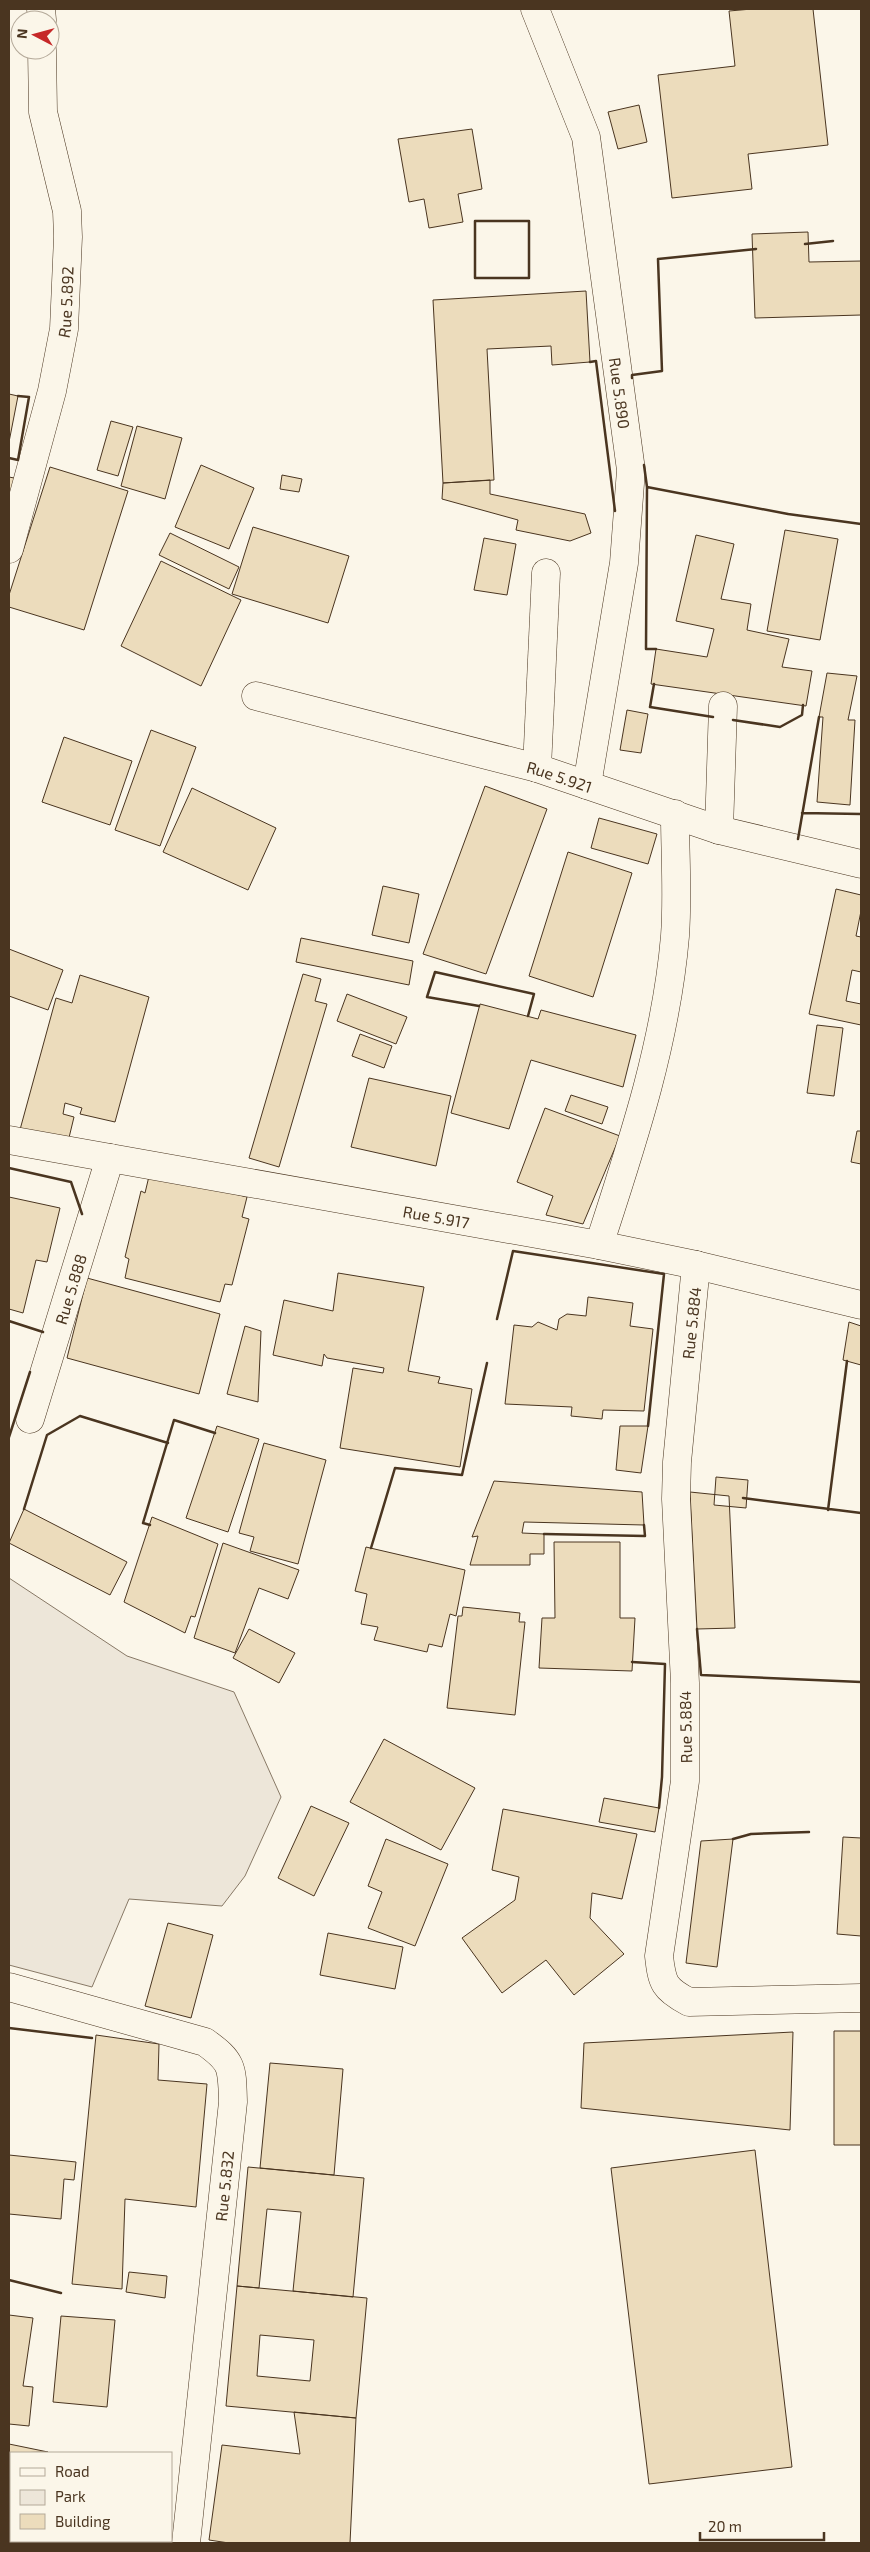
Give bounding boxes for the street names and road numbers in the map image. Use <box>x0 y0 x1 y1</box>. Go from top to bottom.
street label: Rue 5.892 <box>53 266 76 339</box>
street label: Rue 5.890 <box>606 356 635 430</box>
street label: Rue 5.921 <box>525 756 595 796</box>
street label: Rue 5.917 <box>402 1201 471 1231</box>
street label: Rue 5.888 <box>50 1251 90 1326</box>
street label: Rue 5.884 <box>678 1286 704 1360</box>
street label: Rue 5.884 <box>675 1690 695 1764</box>
street label: Rue 5.832 <box>211 2150 237 2222</box>

